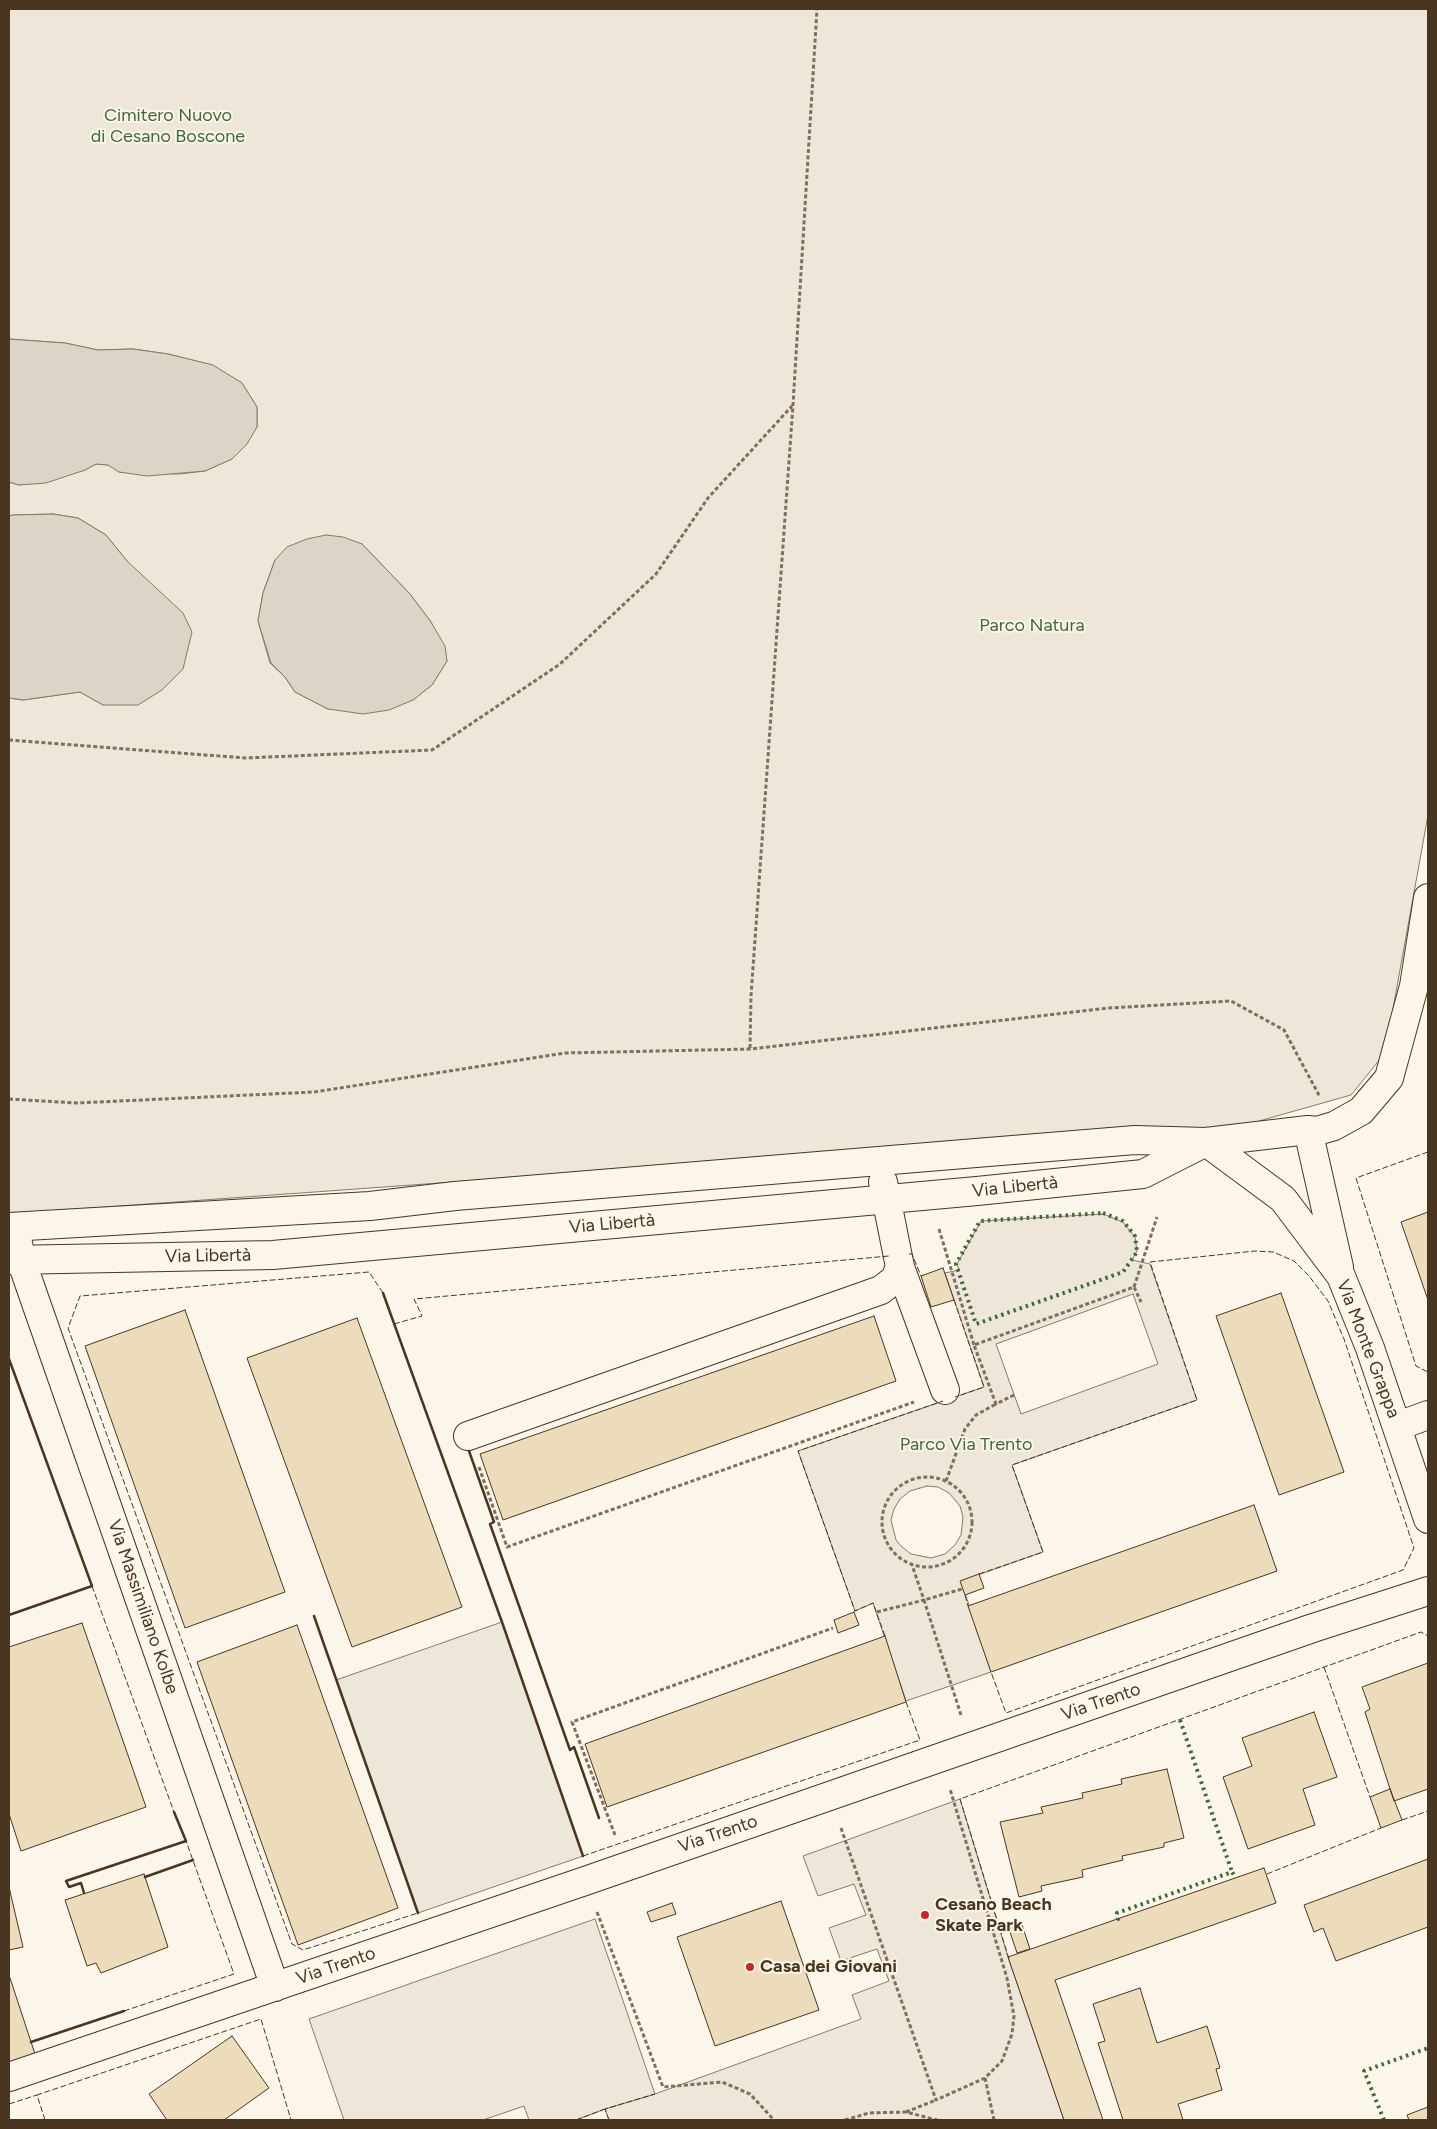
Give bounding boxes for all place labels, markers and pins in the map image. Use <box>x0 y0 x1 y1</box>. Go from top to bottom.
place label: Cesano Beach Skate Park <box>935 1894 1052 1936</box>
marker: Cesano Beach Skate Park <box>919 1909 931 1921</box>
place label: Casa dei Giovani <box>760 1956 897 1978</box>
marker: Casa dei Giovani <box>744 1961 756 1973</box>

